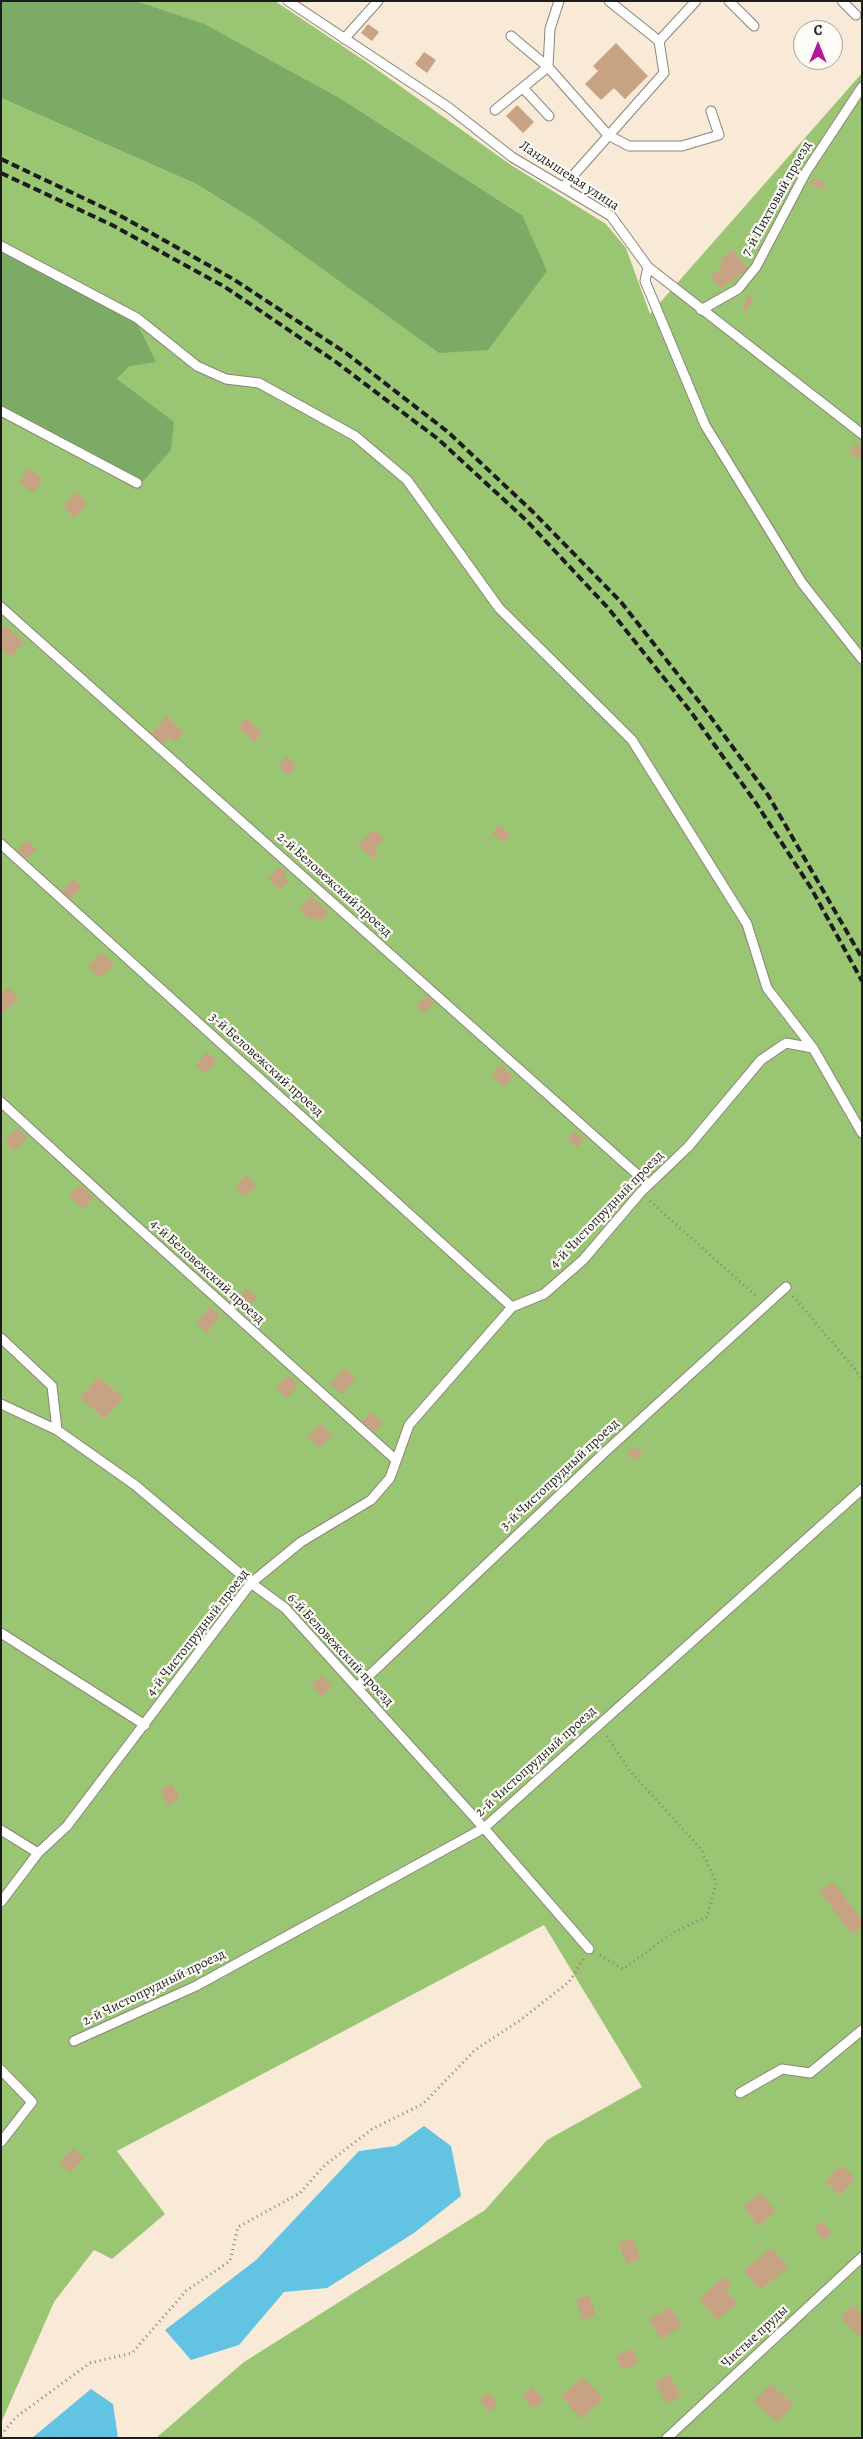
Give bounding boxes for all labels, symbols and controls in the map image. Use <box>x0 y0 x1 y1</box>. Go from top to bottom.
north arrow <box>793 20 843 70</box>
text: С <box>814 21 822 40</box>
street label: Ландышевая улица <box>516 137 622 215</box>
street label: 7-й Пихтовый проезд <box>738 139 816 259</box>
street label: 2-й Беловежский проезд <box>273 829 395 941</box>
street label: 3-й Беловежский проезд <box>205 1009 327 1121</box>
street label: 4-й Чистопрудный проезд <box>546 1148 668 1272</box>
street label: 4-й Беловежский проезд <box>146 1216 268 1328</box>
street label: 3-й Чистопрудный проезд <box>497 1416 623 1534</box>
street label: 4-й Чистопрудный проезд <box>143 1566 253 1700</box>
street label: 6-й Беловежский проезд <box>283 1590 397 1710</box>
street label: 2-й Чистопрудный проезд <box>472 1703 600 1821</box>
street label: 2-й Чистопрудный проезд <box>80 1946 228 2030</box>
street label: Чистые пруды <box>718 2302 792 2372</box>

